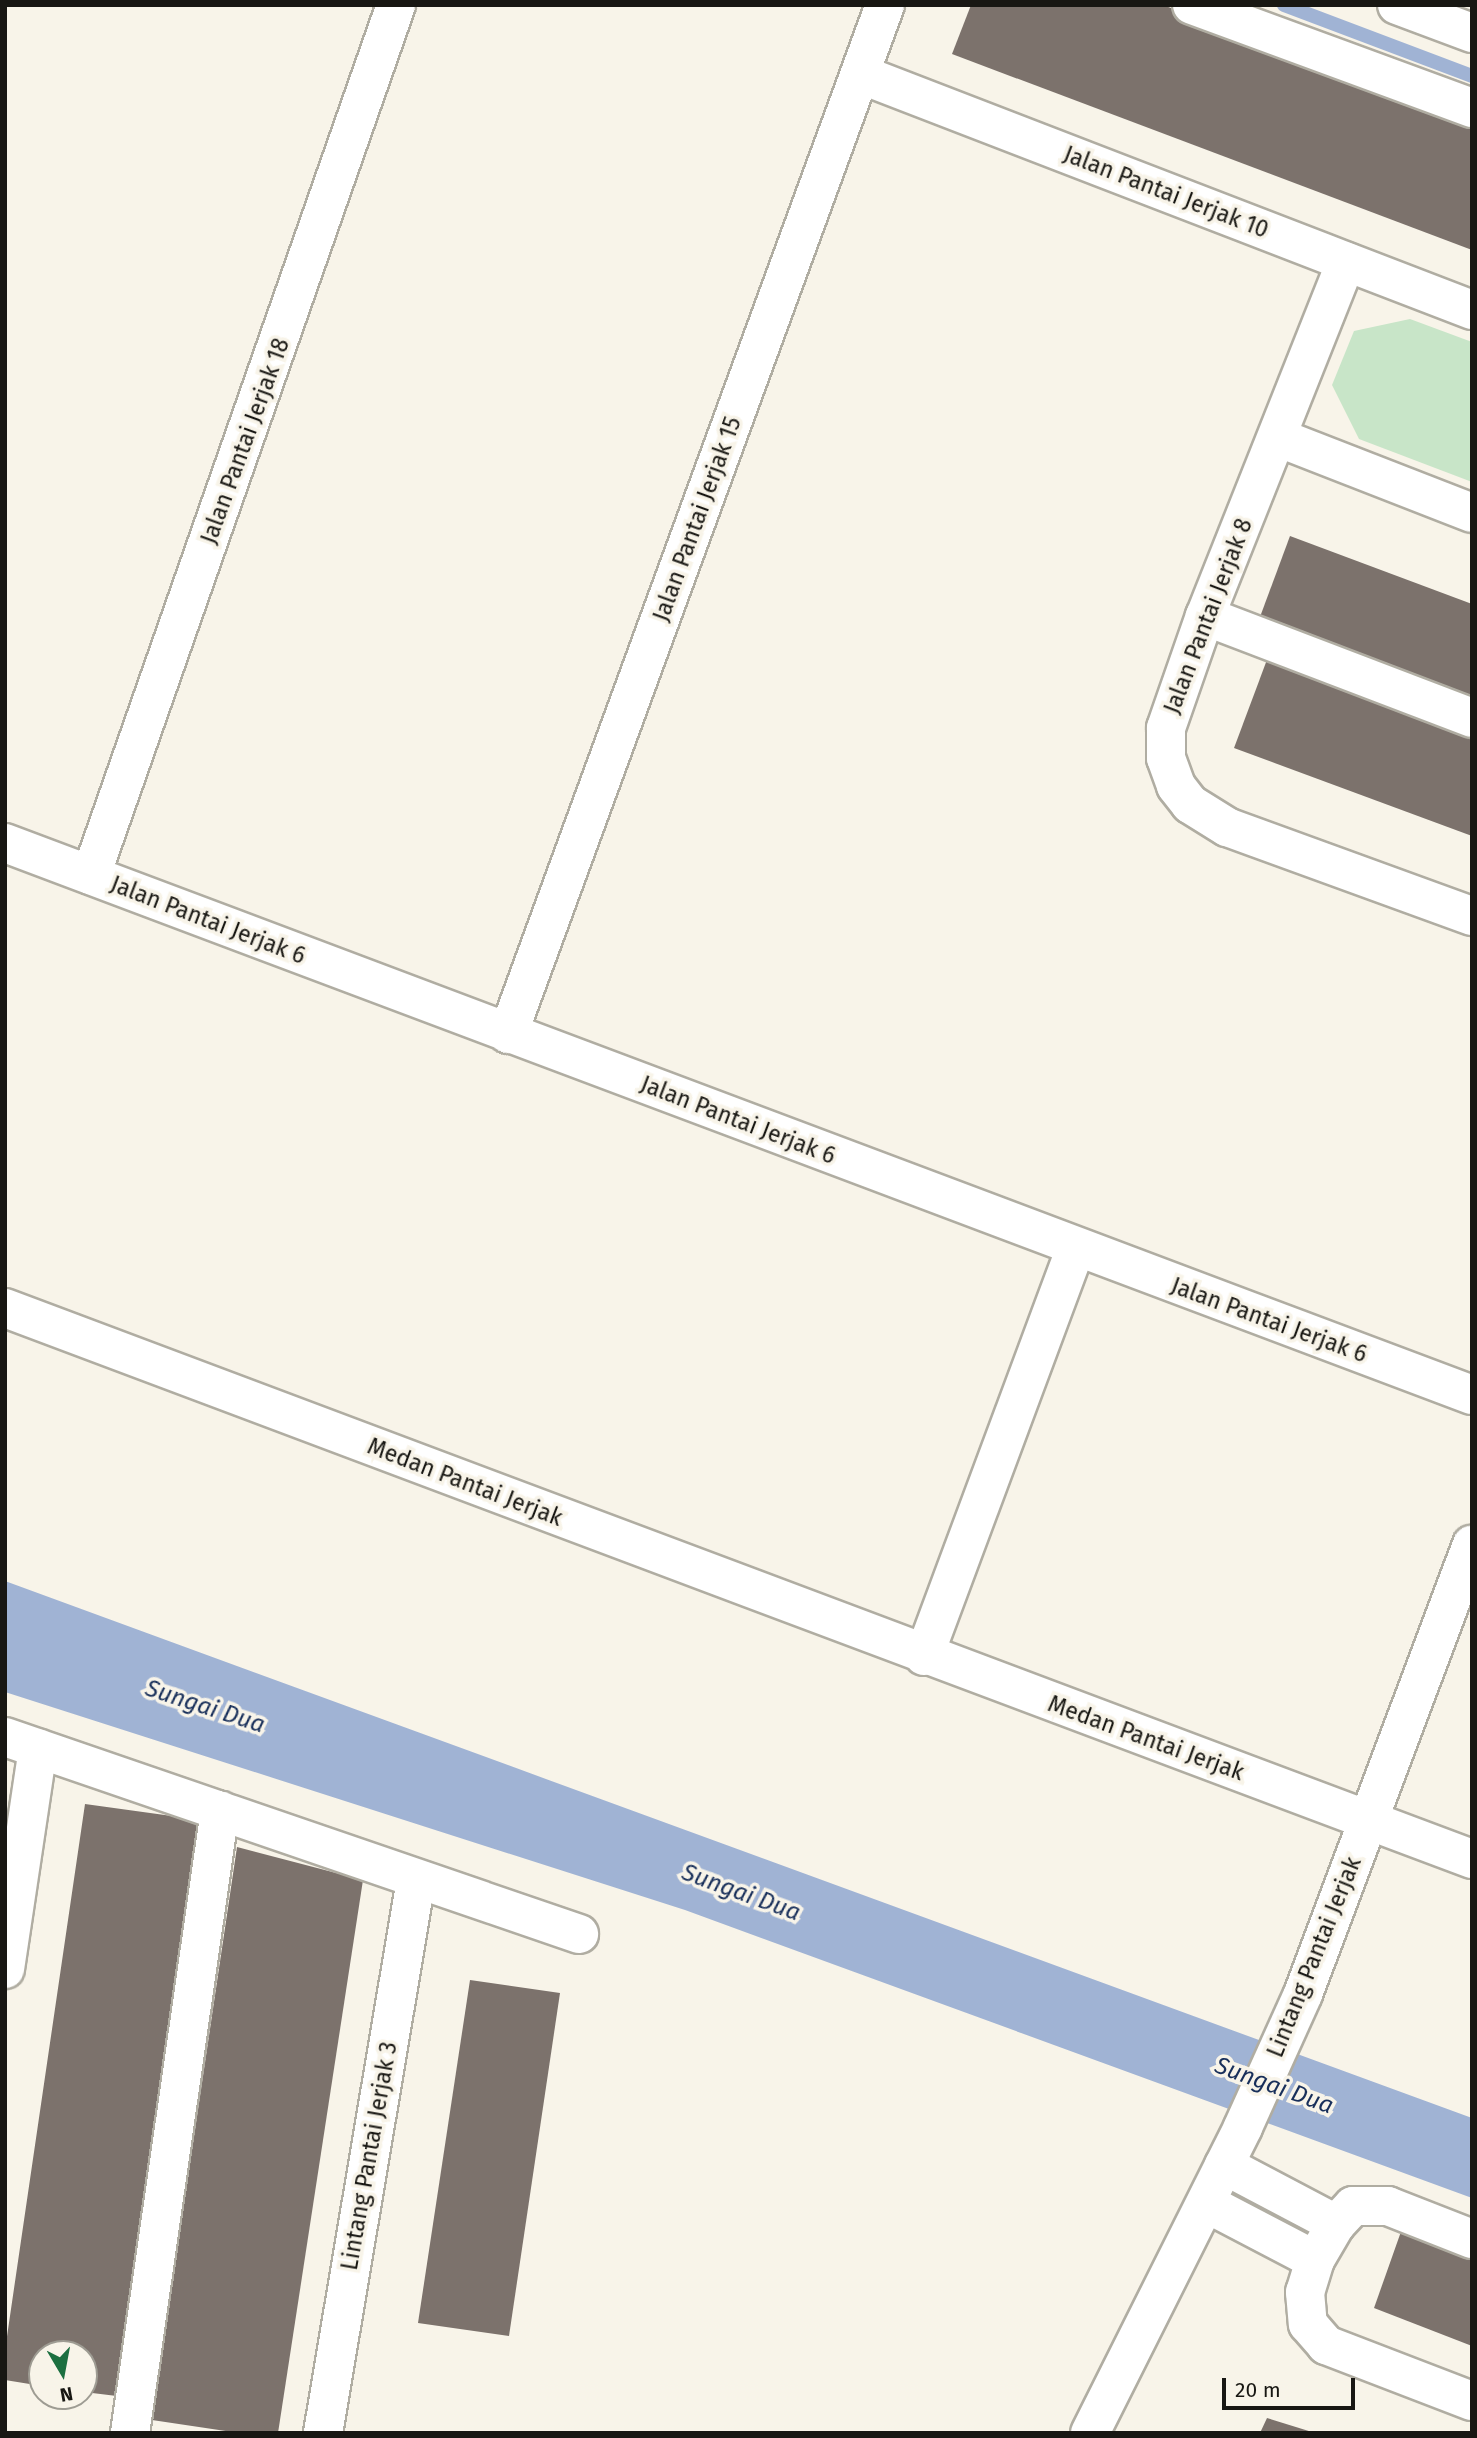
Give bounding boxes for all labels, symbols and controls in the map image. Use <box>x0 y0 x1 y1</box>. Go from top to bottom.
street label: Jalan Pantai Jerjak 10 <box>1060 140 1272 244</box>
street label: Jalan Pantai Jerjak 18 <box>195 334 295 548</box>
street label: Jalan Pantai Jerjak 15 <box>647 413 747 625</box>
street label: Jalan Pantai Jerjak 8 <box>1158 514 1258 718</box>
street label: Jalan Pantai Jerjak 6 <box>107 870 309 970</box>
street label: Jalan Pantai Jerjak 6 <box>637 1070 839 1170</box>
street label: Jalan Pantai Jerjak 6 <box>1167 1272 1371 1368</box>
street label: Medan Pantai Jerjak <box>364 1432 566 1532</box>
water label: Sungai Dua <box>142 1674 268 1740</box>
street label: Medan Pantai Jerjak <box>1044 1690 1248 1786</box>
street label: Lintang Pantai Jerjak <box>1261 1853 1367 2061</box>
water label: Sungai Dua <box>678 1858 804 1928</box>
street label: Lintang Pantai Jerjak 3 <box>335 2040 403 2272</box>
water label: Sungai Dua <box>1211 2051 1337 2121</box>
north arrow <box>28 2340 98 2410</box>
scale bar <box>1225 2364 1358 2408</box>
text: 20 m <box>1235 2377 1281 2403</box>
text: N <box>58 2382 75 2407</box>

